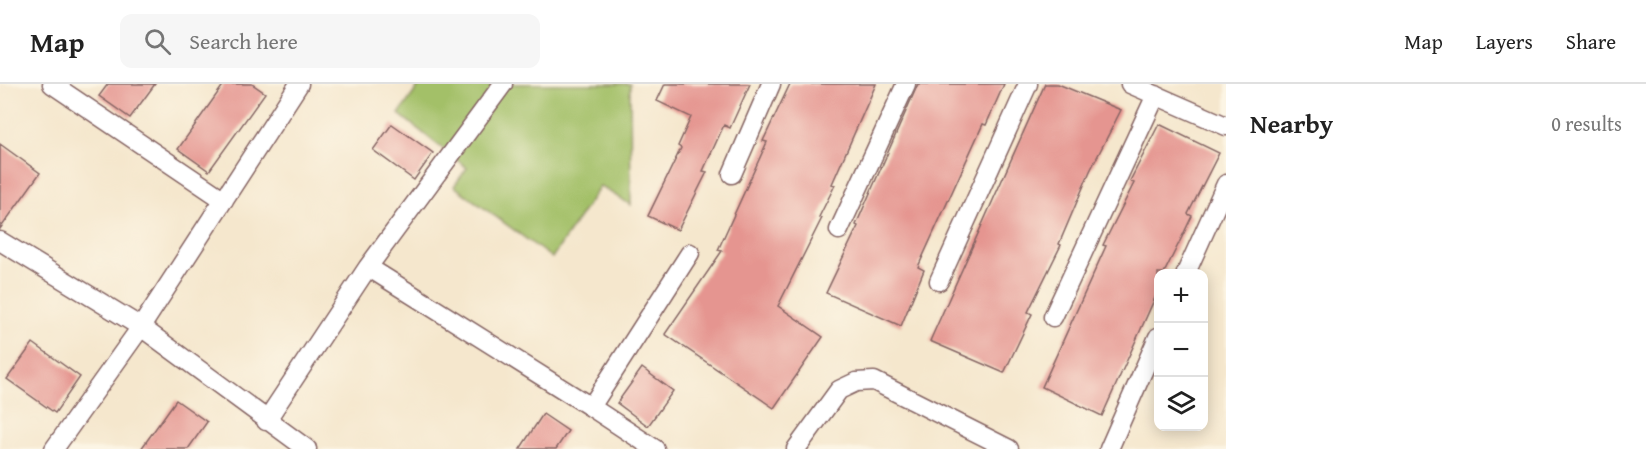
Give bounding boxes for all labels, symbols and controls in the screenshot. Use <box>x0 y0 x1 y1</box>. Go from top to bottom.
search box <box>120 14 540 68</box>
text: Map <box>30 21 84 62</box>
icon: search <box>141 25 174 58</box>
text: Search here <box>189 25 298 57</box>
text: Map <box>1404 26 1443 57</box>
text: Layers <box>1476 26 1533 57</box>
text: Share <box>1566 26 1616 57</box>
text: Nearby <box>1250 104 1333 143</box>
text: 0 results <box>1551 109 1622 138</box>
map controls <box>1154 269 1208 431</box>
button: + <box>1154 269 1208 323</box>
button: − <box>1154 323 1208 377</box>
button: layers <box>1154 377 1208 431</box>

